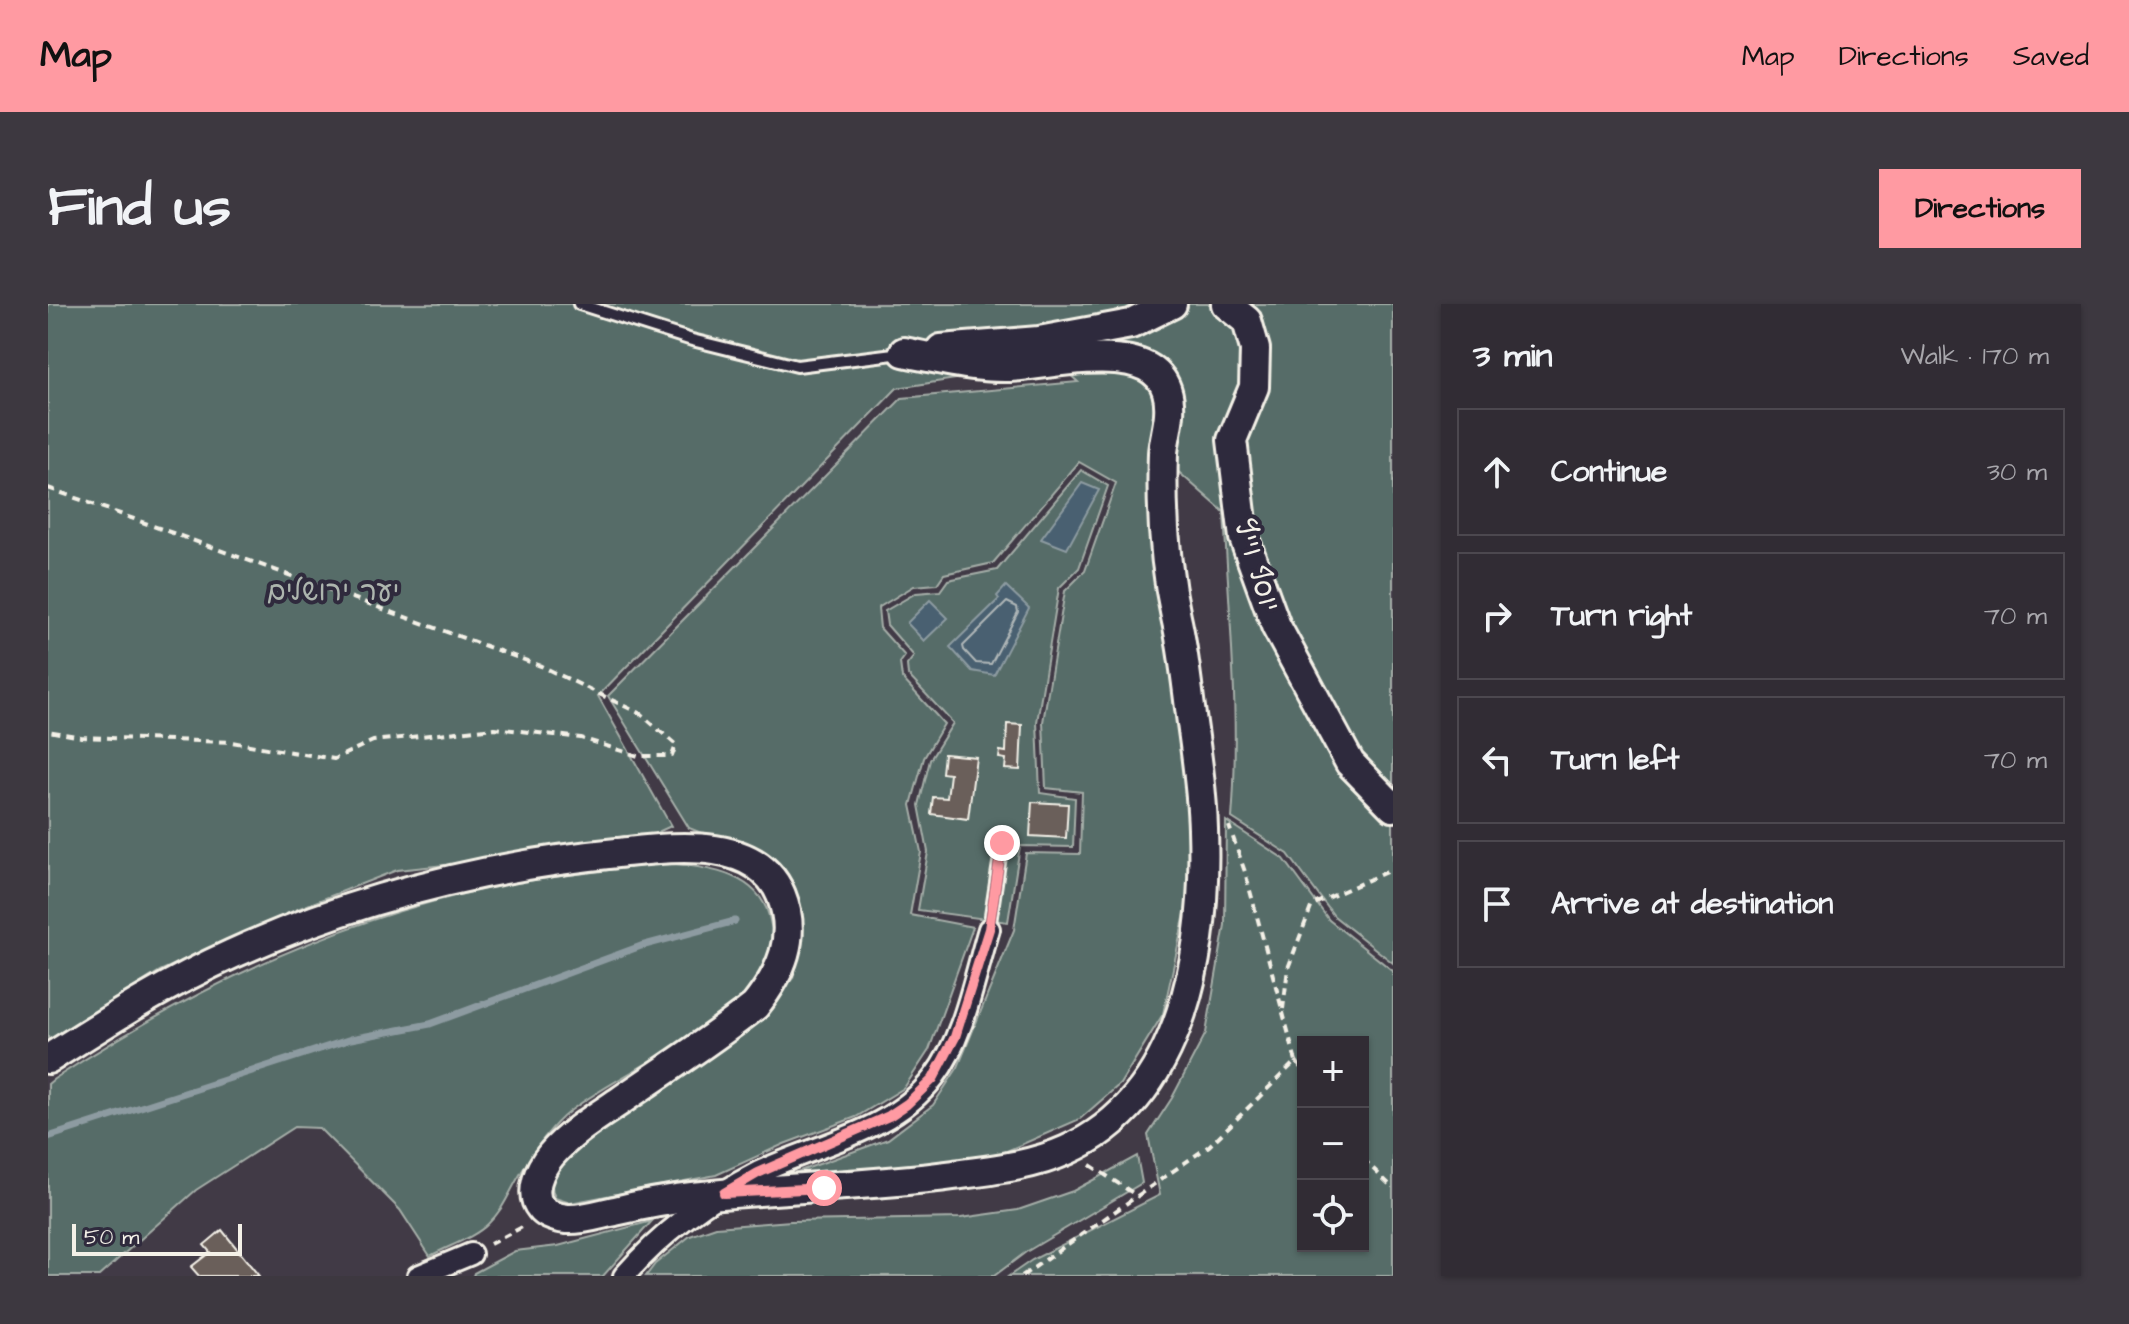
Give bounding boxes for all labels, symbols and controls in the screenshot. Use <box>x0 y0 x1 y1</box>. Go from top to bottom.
text: Map <box>40 30 112 82</box>
text: Map <box>1742 37 1795 76</box>
text: Directions <box>1839 37 1969 76</box>
text: Saved <box>2013 37 2089 76</box>
text: Find us <box>48 169 231 247</box>
button: Directions <box>1879 169 2081 248</box>
text: 3 min <box>1473 332 1553 380</box>
text: Walk · 170 m <box>1900 338 2049 374</box>
icon: ahead <box>1475 450 1519 494</box>
text: Continue <box>1551 451 1667 493</box>
text: 30 m <box>1987 454 2047 490</box>
street label: יוסף וייץ <box>1224 514 1289 617</box>
park label: יער ירושלים <box>267 572 399 611</box>
icon: right <box>1475 594 1519 638</box>
text: Turn right <box>1551 595 1692 637</box>
text: 70 m <box>1984 598 2047 634</box>
icon: left <box>1475 738 1519 782</box>
text: Turn left <box>1551 739 1679 781</box>
text: 70 m <box>1984 742 2047 778</box>
route end <box>984 825 1020 861</box>
icon: arrive <box>1475 882 1519 926</box>
text: Arrive at destination <box>1551 883 1833 925</box>
map controls <box>1297 1036 1369 1252</box>
button: + <box>1297 1036 1369 1108</box>
button: − <box>1297 1108 1369 1180</box>
route start <box>806 1170 842 1206</box>
button: locate <box>1297 1180 1369 1252</box>
scale bar <box>72 1220 242 1256</box>
text: 50 m <box>84 1222 139 1253</box>

